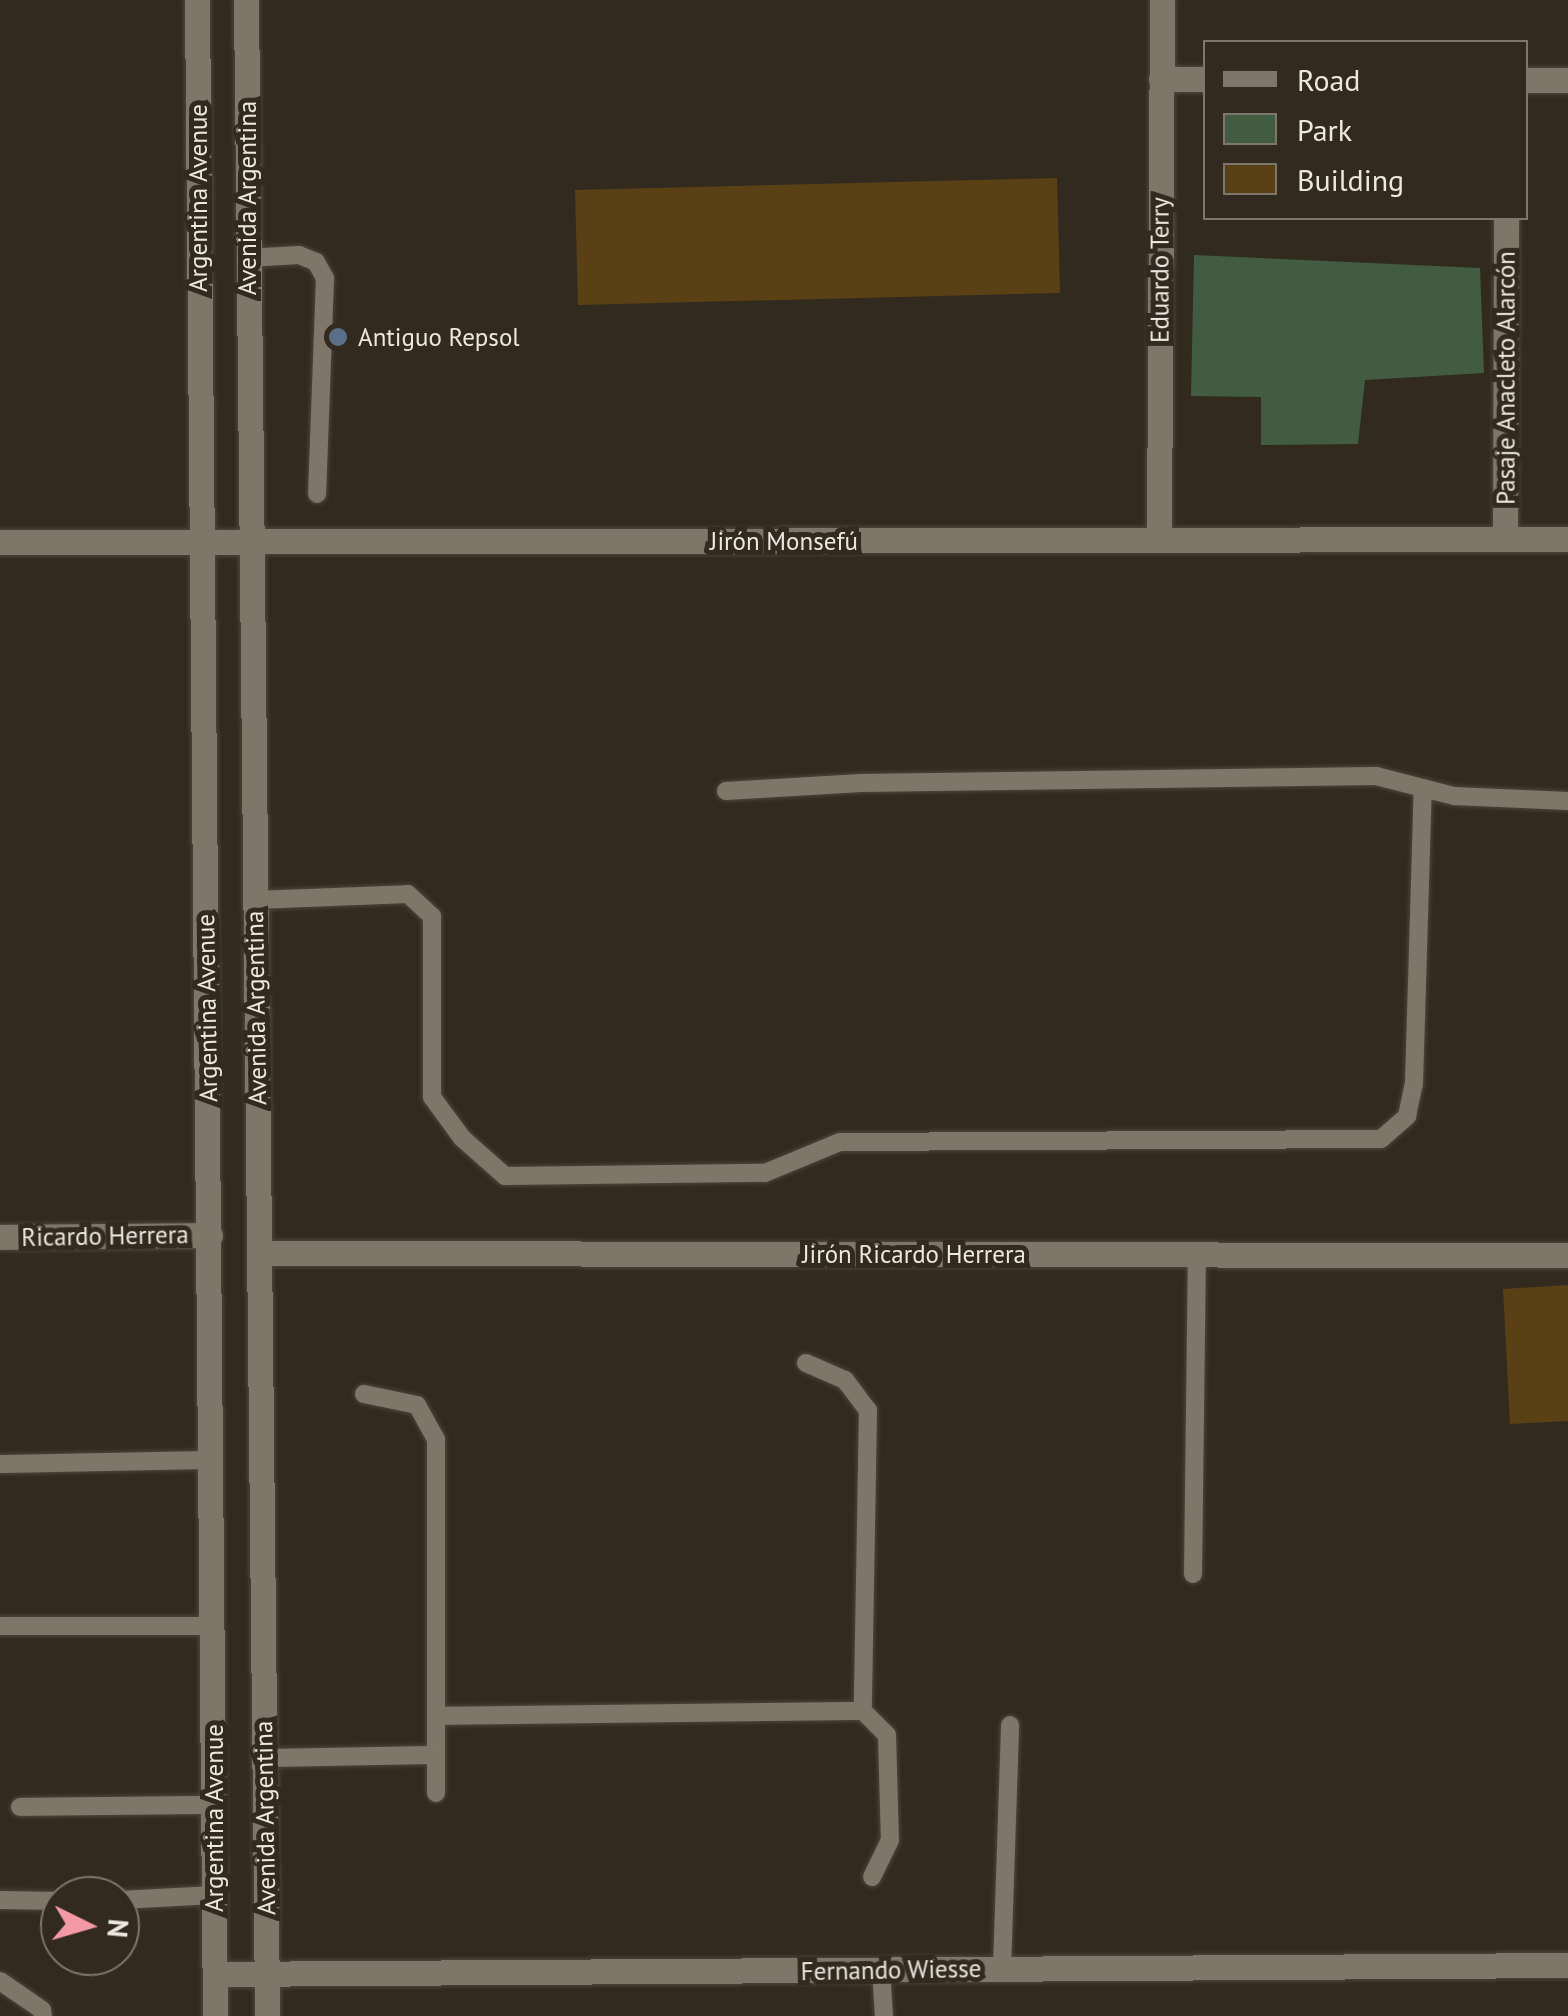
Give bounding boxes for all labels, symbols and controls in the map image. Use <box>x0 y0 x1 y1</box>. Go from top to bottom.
legend <box>1203 40 1528 220</box>
text: Road <box>1297 60 1361 99</box>
street label: Avenida Argentina <box>232 100 262 296</box>
street label: Argentina Avenue <box>183 104 213 292</box>
text: Park <box>1297 110 1352 149</box>
text: Building <box>1297 160 1404 199</box>
street label: Eduardo Terry <box>1145 197 1175 343</box>
street label: Pasaje Anacleto Alarcón <box>1491 250 1521 506</box>
place label: Antiguo Repsol <box>358 322 520 352</box>
marker: Antiguo Repsol <box>327 326 349 348</box>
street label: Jirón Monsefú <box>710 526 858 556</box>
street label: Avenida Argentina <box>239 910 273 1106</box>
street label: Argentina Avenue <box>190 913 224 1103</box>
street label: Ricardo Herrera <box>21 1220 189 1252</box>
street label: Jirón Ricardo Herrera <box>802 1239 1026 1269</box>
street label: Avenida Argentina <box>248 1720 282 1916</box>
street label: Argentina Avenue <box>199 1724 229 1912</box>
north arrow <box>40 1876 140 1976</box>
text: N <box>99 1918 138 1939</box>
street label: Fernando Wiesse <box>800 1953 982 1987</box>

